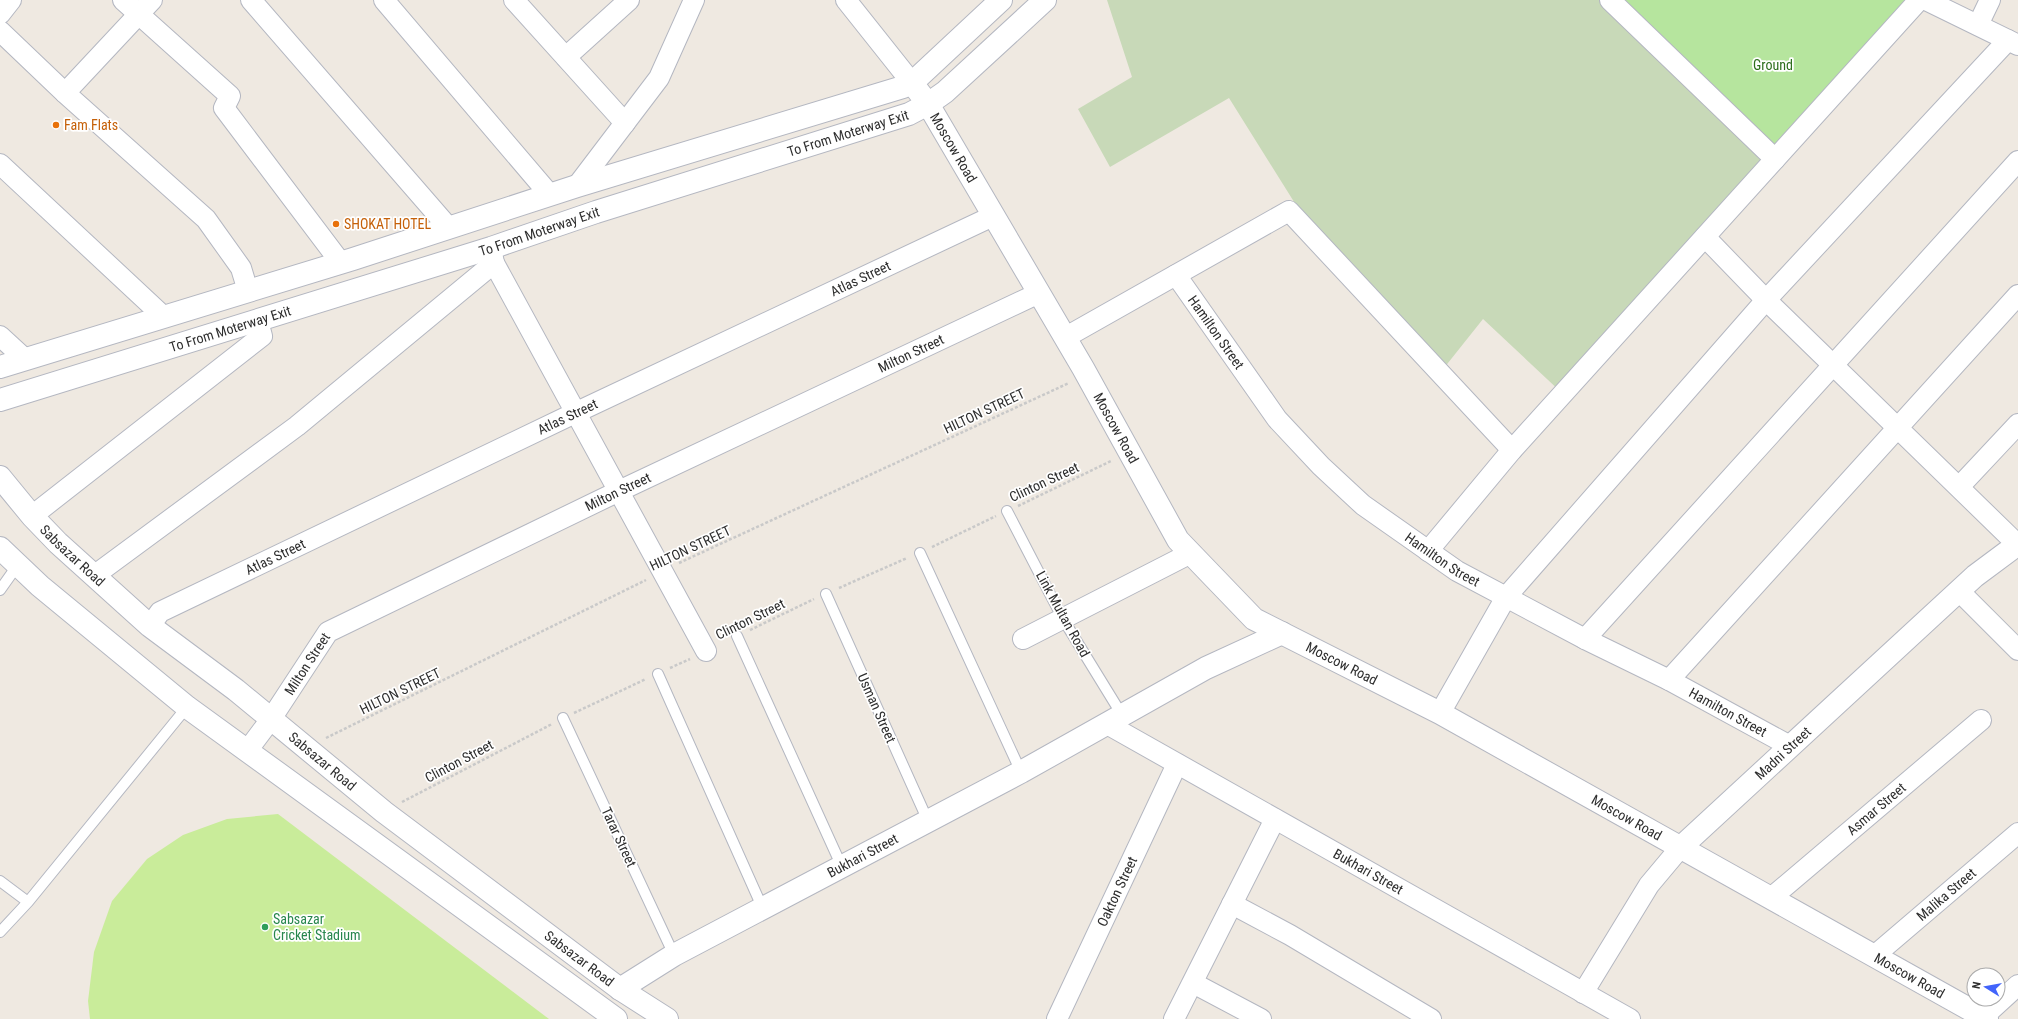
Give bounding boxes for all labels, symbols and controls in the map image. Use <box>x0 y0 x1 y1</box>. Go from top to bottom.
park label: Ground <box>1753 57 1793 73</box>
street label: To From Moterway Exit <box>785 107 911 160</box>
street label: Moscow Road <box>927 110 980 185</box>
place label: Fam Flats <box>64 117 118 133</box>
marker: Fam Flats <box>51 120 61 130</box>
street label: To From Moterway Exit <box>477 203 601 259</box>
place label: SHOKAT HOTEL <box>344 216 432 232</box>
marker: SHOKAT HOTEL <box>331 219 341 229</box>
street label: Atlas Street <box>828 257 893 299</box>
street label: Hamilton Street <box>1185 292 1248 372</box>
street label: To From Moterway Exit <box>167 302 293 355</box>
street label: Milton Street <box>875 331 946 376</box>
street label: HILTON STREET <box>941 385 1027 437</box>
street label: Moscow Road <box>1090 390 1142 466</box>
street label: Atlas Street <box>535 396 600 438</box>
street label: Clinton Street <box>1007 459 1081 505</box>
street label: Milton Street <box>582 469 653 514</box>
street label: Sabsazar Road <box>37 521 108 589</box>
street label: HILTON STREET <box>647 522 733 574</box>
street label: Hamilton Street <box>1402 529 1483 590</box>
street label: Atlas Street <box>243 536 308 578</box>
street label: Link Multan Road <box>1033 568 1093 660</box>
street label: Clinton Street <box>713 595 787 643</box>
street label: Milton Street <box>281 630 333 698</box>
street label: Moscow Road <box>1303 639 1380 688</box>
street label: HILTON STREET <box>357 665 443 717</box>
street label: Usman Street <box>855 671 899 745</box>
street label: Hamilton Street <box>1686 684 1770 740</box>
street label: Madni Street <box>1752 723 1814 783</box>
street label: Sabsazar Road <box>285 729 359 794</box>
street label: Clinton Street <box>422 736 496 786</box>
street label: Asmar Street <box>1844 779 1909 838</box>
street label: Moscow Road <box>1589 791 1665 843</box>
street label: Tarar Street <box>598 805 640 869</box>
street label: Bukhari Street <box>824 830 901 881</box>
street label: Bukhari Street <box>1330 845 1406 897</box>
street label: Oakton Street <box>1094 854 1140 929</box>
street label: Malika Street <box>1913 865 1979 924</box>
place label: Sabsazar Cricket Stadium <box>273 911 361 943</box>
marker: Sabsazar Cricket Stadium <box>260 922 270 932</box>
street label: Sabsazar Road <box>542 927 617 990</box>
street label: Moscow Road <box>1872 950 1947 1002</box>
north arrow <box>1966 967 2006 1007</box>
text: N <box>1970 980 1984 990</box>

